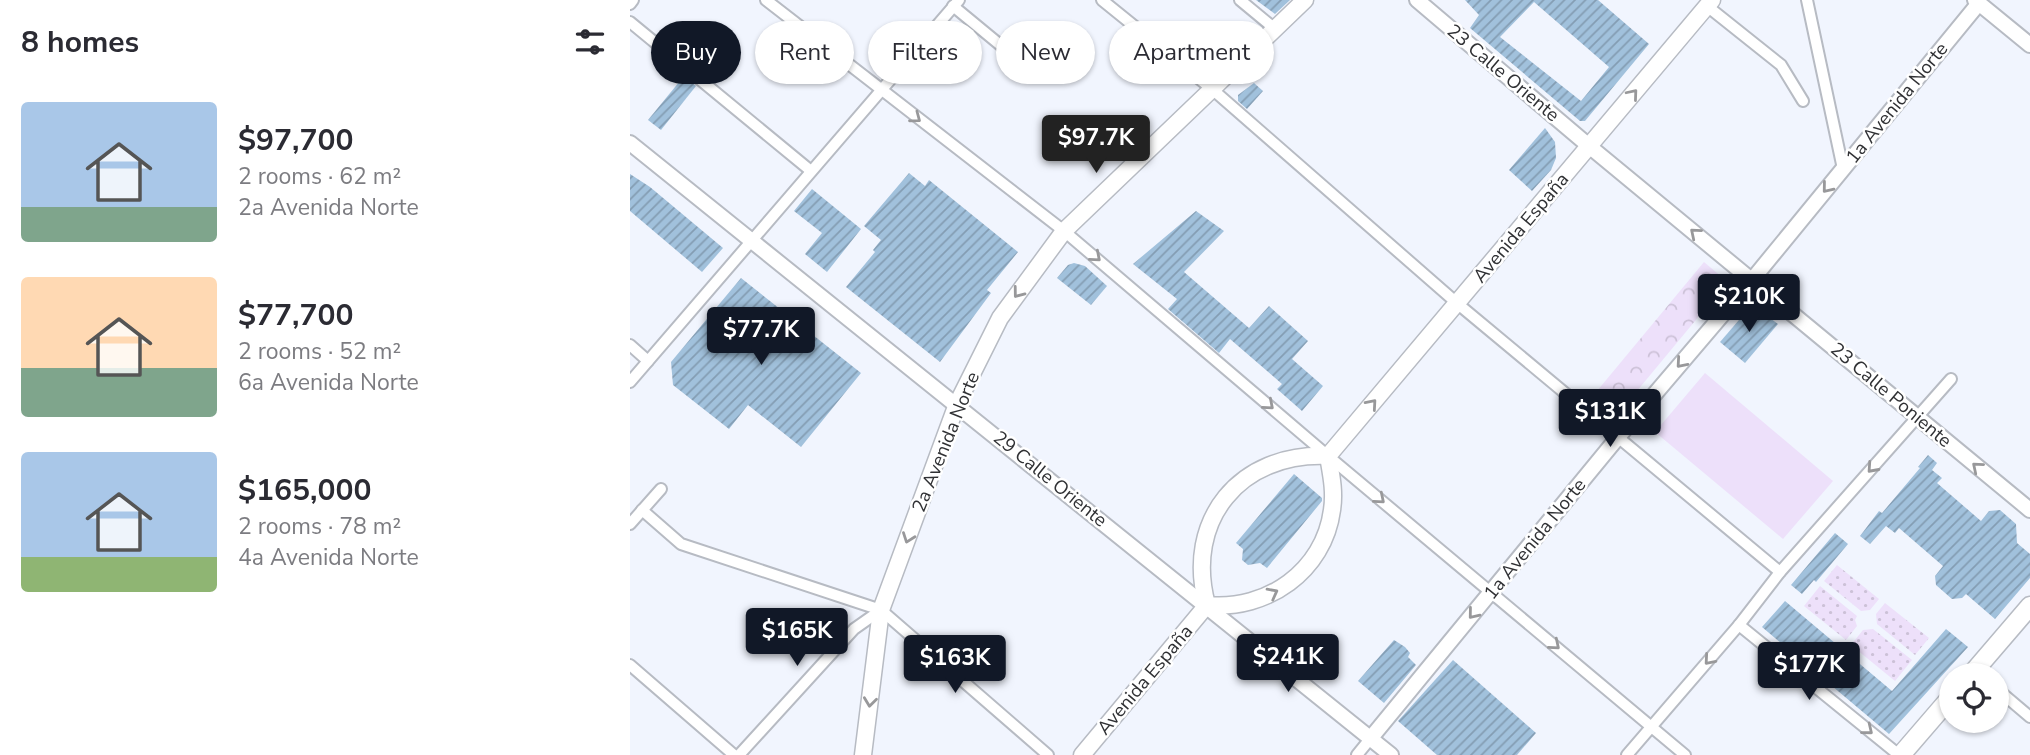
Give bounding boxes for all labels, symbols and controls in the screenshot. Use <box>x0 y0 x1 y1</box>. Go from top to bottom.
street label: 23 Calle Oriente <box>1441 18 1565 128</box>
chip: Buy <box>651 21 741 84</box>
chip: Rent <box>755 21 854 84</box>
chip: Filters <box>868 21 982 84</box>
chip: New <box>996 21 1095 84</box>
chip: Apartment <box>1109 21 1274 84</box>
text: 8 homes <box>21 22 139 63</box>
icon: filters <box>571 23 609 61</box>
street label: 1a Avenida Norte <box>1840 37 1954 169</box>
one-way arrow <box>1625 89 1637 102</box>
one-way arrow <box>909 109 921 122</box>
pin: $97.7K <box>1039 116 1153 175</box>
text: $97,700 <box>238 120 353 161</box>
text: $97.7K <box>1058 122 1134 153</box>
icon: home <box>77 130 161 214</box>
text: 2 rooms · 62 m² <box>238 161 401 192</box>
street label: Avenida España <box>1467 167 1575 289</box>
one-way arrow <box>1823 180 1835 193</box>
text: 2a Avenida Norte <box>238 192 419 223</box>
one-way arrow <box>1691 229 1703 242</box>
one-way arrow <box>1088 249 1101 262</box>
pin: $210K <box>1700 274 1798 334</box>
text: $210K <box>1714 281 1784 312</box>
one-way arrow <box>1014 285 1026 298</box>
text: $77,700 <box>238 295 353 336</box>
icon: home <box>77 305 161 389</box>
pin: $77.7K <box>704 308 818 367</box>
text: $77.7K <box>723 314 799 345</box>
text: 2 rooms · 52 m² <box>238 336 401 367</box>
street label: 23 Calle Poniente <box>1825 336 1957 454</box>
one-way arrow <box>1677 355 1689 368</box>
text: 6a Avenida Norte <box>238 367 419 398</box>
street label: 2a Avenida Norte <box>906 368 986 516</box>
pin: $131K <box>1561 390 1659 449</box>
text: $131K <box>1575 396 1645 427</box>
one-way arrow <box>1261 397 1274 409</box>
one-way arrow <box>1364 399 1376 412</box>
street label: 29 Calle Oriente <box>988 425 1112 533</box>
one-way arrow <box>1868 460 1881 473</box>
one-way arrow <box>1973 463 1986 475</box>
text: $165,000 <box>238 470 371 511</box>
street label: 1a Avenida Norte <box>1478 473 1592 605</box>
icon: home <box>77 480 161 564</box>
one-way arrow <box>1372 491 1385 503</box>
text: 2 rooms · 78 m² <box>238 511 401 542</box>
one-way arrow <box>902 531 916 543</box>
text: 4a Avenida Norte <box>238 542 419 573</box>
one-way arrow <box>1266 587 1278 601</box>
one-way arrow <box>1469 606 1482 618</box>
pin: $165K <box>748 608 846 668</box>
text: $165K <box>762 615 832 646</box>
street label: Avenida España <box>1091 619 1199 741</box>
pin: $241K <box>1239 634 1337 694</box>
pin: $163K <box>906 636 1004 695</box>
one-way arrow <box>1547 637 1559 650</box>
text: $241K <box>1253 641 1323 672</box>
text: $163K <box>920 642 990 673</box>
pin: $177K <box>1760 642 1858 702</box>
text: $177K <box>1774 649 1844 680</box>
one-way arrow <box>1705 652 1717 665</box>
map controls <box>1939 663 2009 733</box>
button: locate <box>1939 663 2009 733</box>
one-way arrow <box>862 697 877 708</box>
one-way arrow <box>1860 722 1873 734</box>

